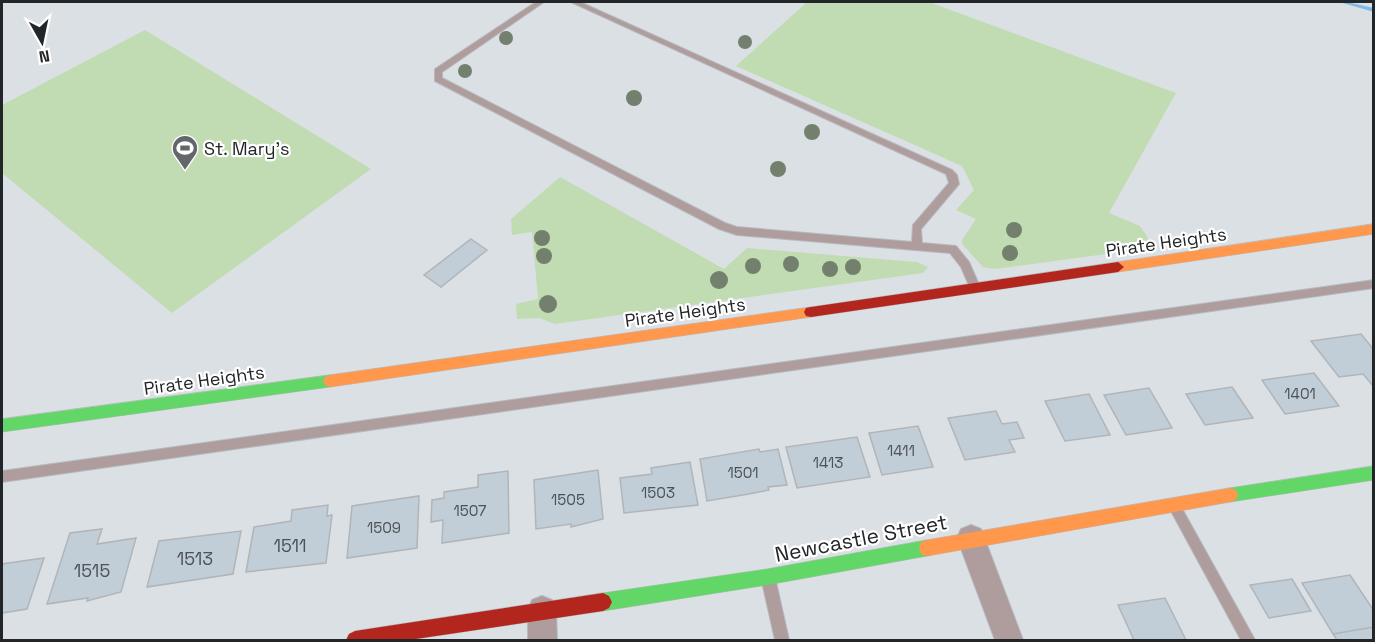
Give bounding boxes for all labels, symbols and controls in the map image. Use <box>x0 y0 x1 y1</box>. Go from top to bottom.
north arrow <box>12 12 72 72</box>
text: N <box>37 45 51 68</box>
sports icon: St. Mary's <box>170 133 200 171</box>
place label: St. Mary's <box>204 137 290 160</box>
street label: Pirate Heights <box>1104 222 1228 262</box>
street label: Pirate Heights <box>623 292 747 332</box>
street label: Pirate Heights <box>142 360 266 400</box>
house number: 1401 <box>1284 384 1316 403</box>
house number: 1411 <box>887 441 915 460</box>
house number: 1413 <box>813 453 843 472</box>
house number: 1501 <box>727 463 759 482</box>
house number: 1503 <box>641 483 675 502</box>
house number: 1505 <box>551 490 585 509</box>
house number: 1507 <box>453 501 487 520</box>
street label: Newcastle Street <box>773 508 949 568</box>
house number: 1509 <box>367 518 401 537</box>
house number: 1511 <box>273 534 307 557</box>
house number: 1513 <box>177 547 213 570</box>
house number: 1515 <box>74 559 110 582</box>

